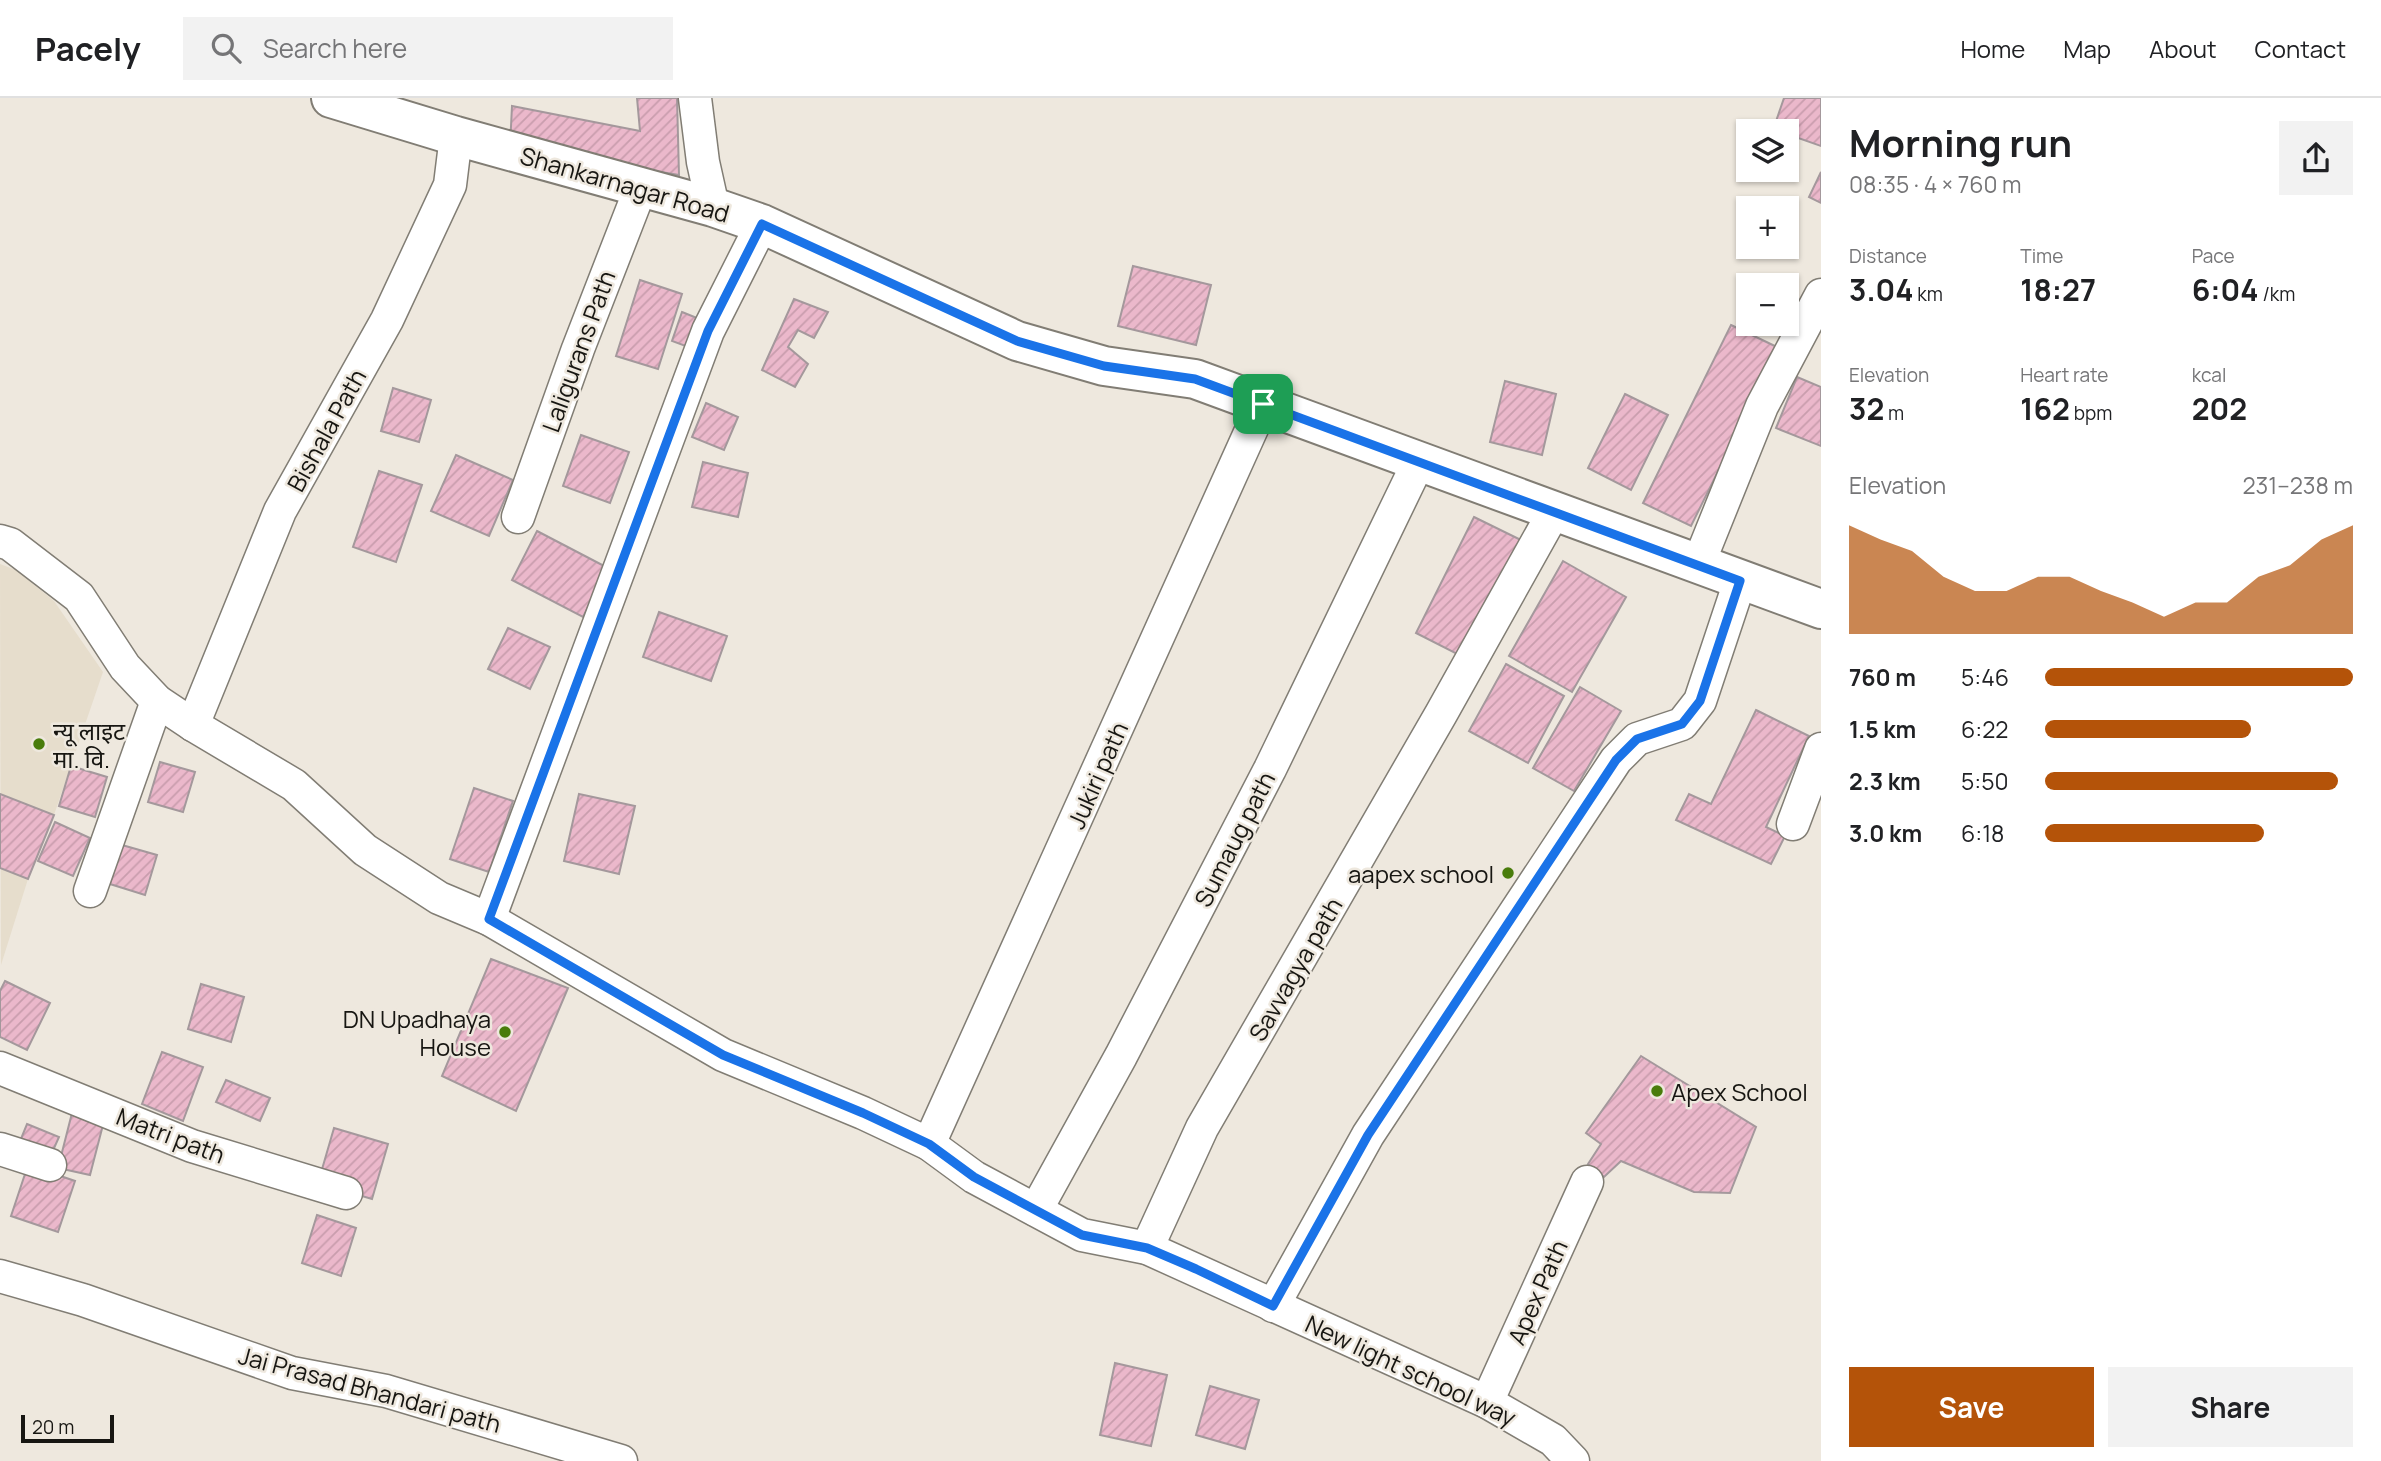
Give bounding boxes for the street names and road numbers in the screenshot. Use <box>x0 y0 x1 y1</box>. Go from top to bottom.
street label: Shankarnagar Road <box>517 138 733 230</box>
street label: Laligurans Path <box>533 266 623 436</box>
street label: Bishala Path <box>279 363 373 497</box>
street label: Jukiri path <box>1059 717 1135 833</box>
street label: Sumaug path <box>1186 766 1282 912</box>
street label: Savvagya path <box>1241 891 1349 1047</box>
street label: Matri path <box>112 1099 230 1171</box>
street label: Apex Path <box>1499 1234 1575 1350</box>
street label: New light school way <box>1300 1307 1522 1434</box>
street label: Jai Prasad Bhandari path <box>235 1338 505 1440</box>

